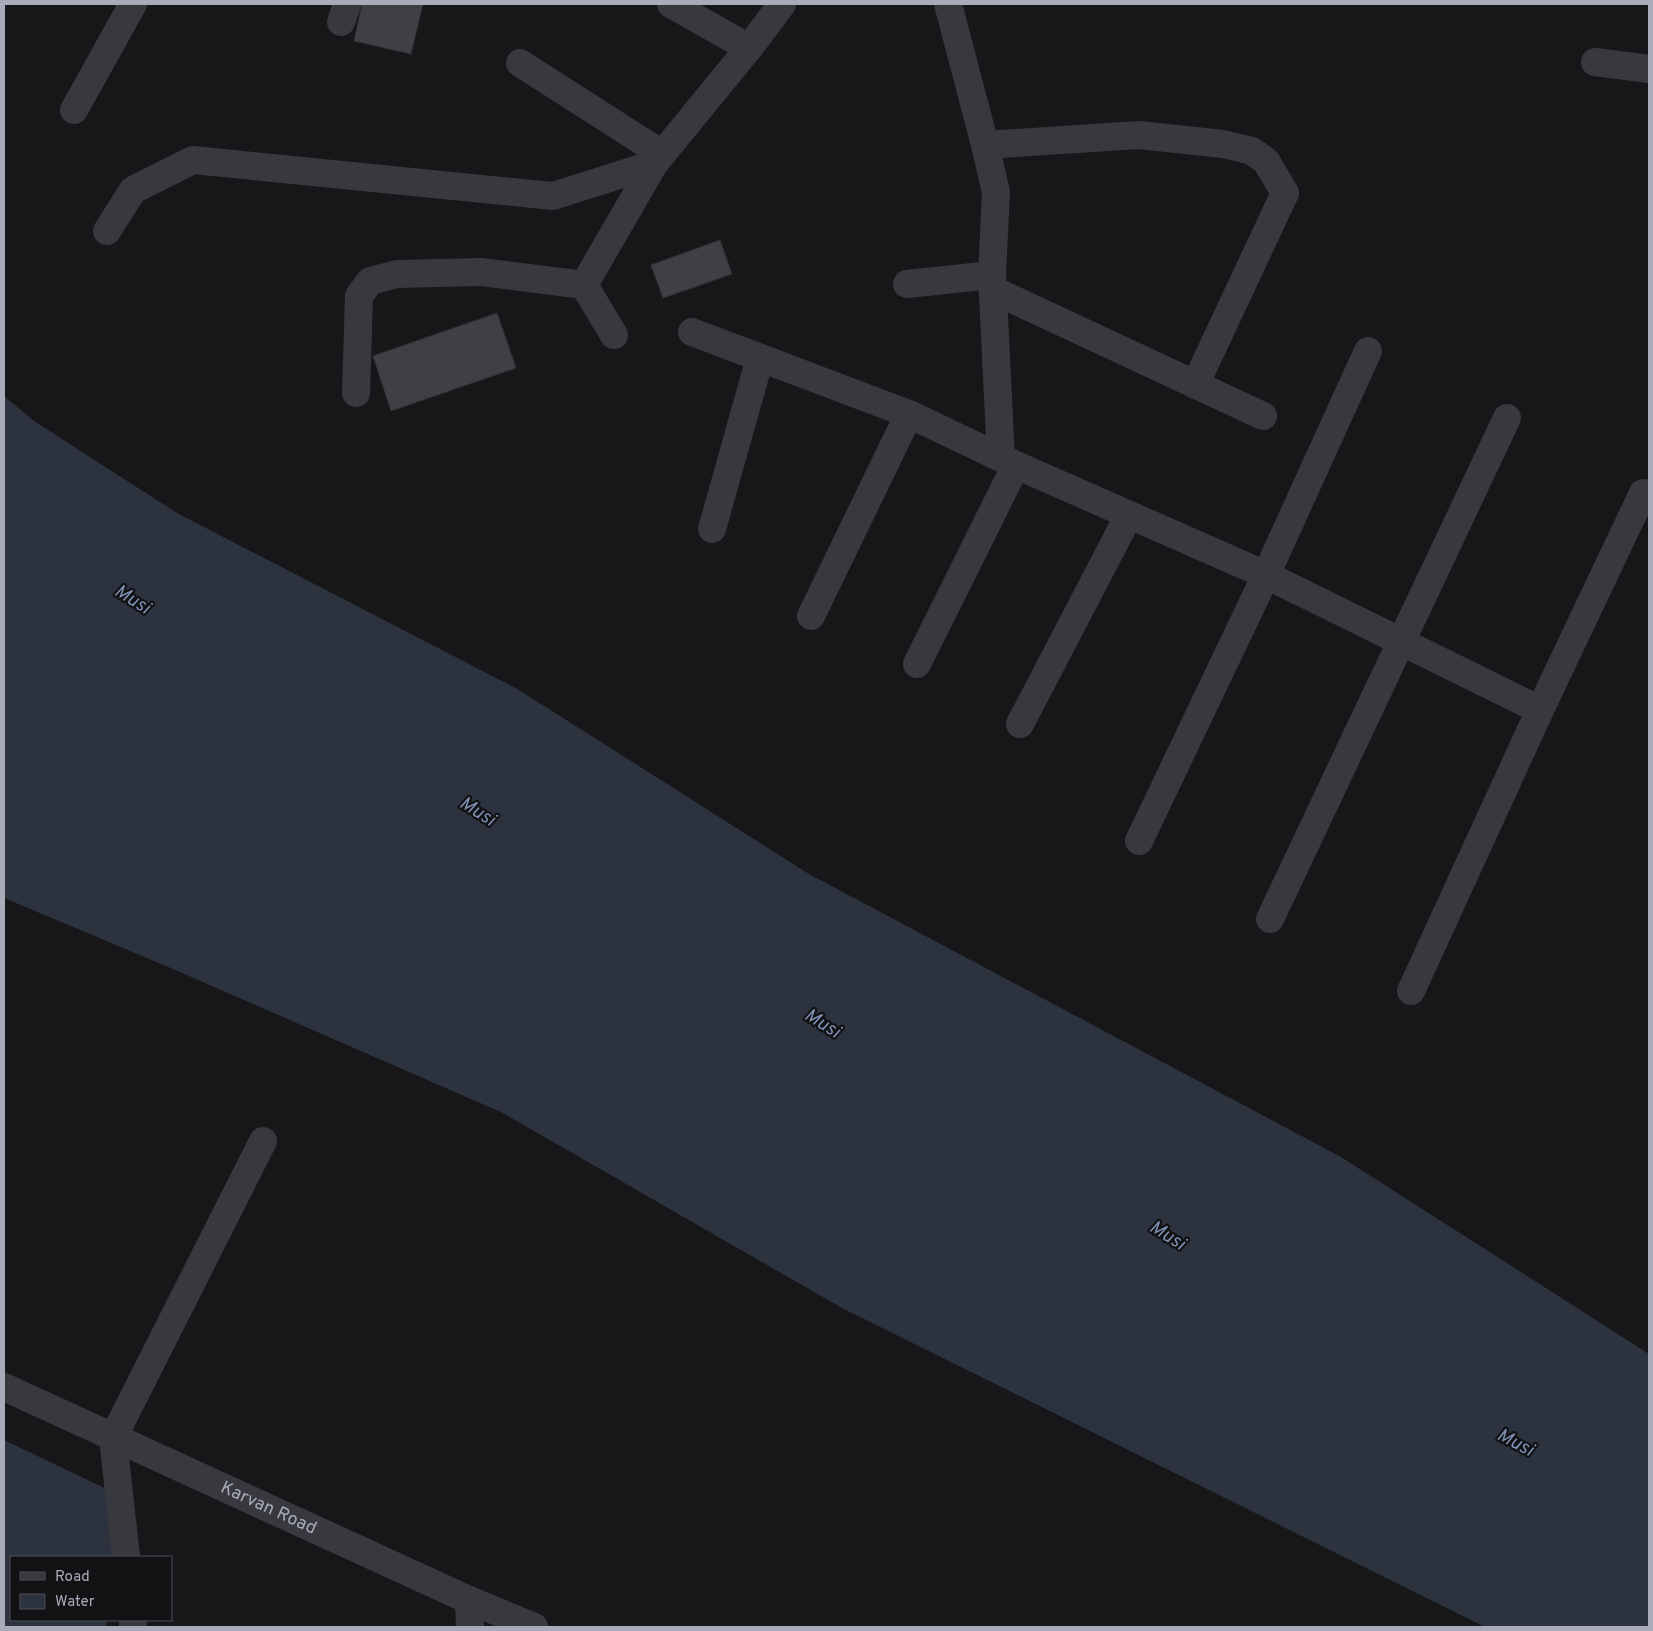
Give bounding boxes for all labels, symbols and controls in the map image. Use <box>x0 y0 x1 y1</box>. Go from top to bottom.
water label: Musi <box>109 580 156 621</box>
water label: Musi <box>454 792 501 833</box>
water label: Musi <box>799 1004 846 1045</box>
water label: Musi <box>1144 1216 1191 1257</box>
water label: Musi <box>1492 1423 1539 1463</box>
street label: Karvan Road <box>217 1476 320 1540</box>
legend <box>10 1556 172 1621</box>
text: Road <box>55 1568 90 1587</box>
text: Water <box>55 1593 95 1612</box>

